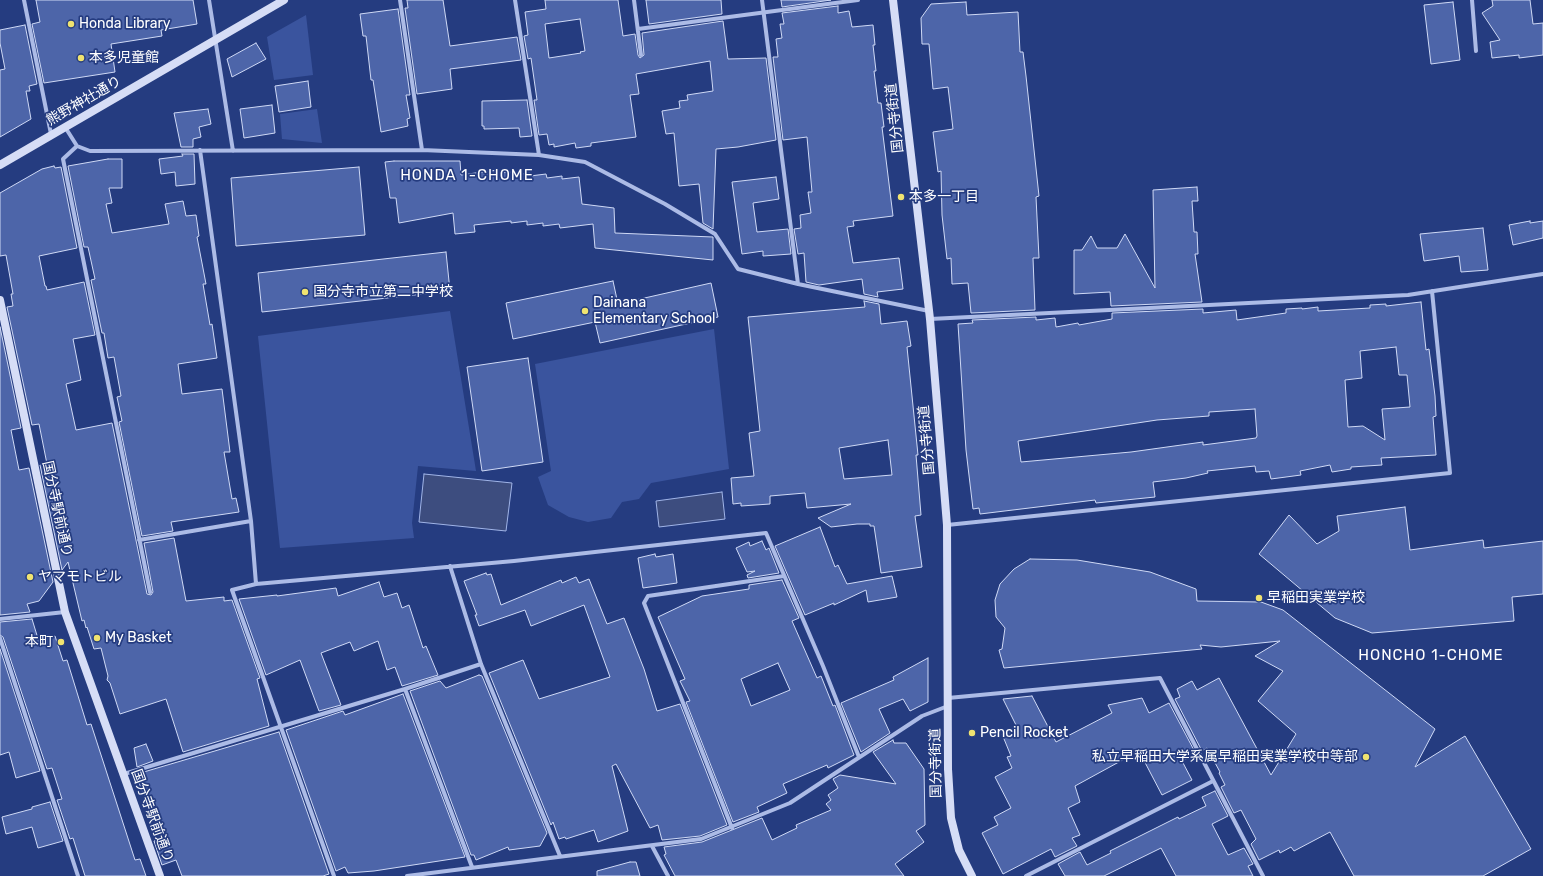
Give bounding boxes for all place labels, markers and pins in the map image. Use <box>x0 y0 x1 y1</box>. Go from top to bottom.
place label: Honda Library <box>79 16 171 32</box>
marker: Honda Library <box>66 19 76 29</box>
place label: 本多児童館 <box>89 50 159 66</box>
marker: 本多児童館 <box>76 53 86 63</box>
place label: 本多一丁目 <box>909 189 979 205</box>
marker: 本多一丁目 <box>896 192 906 202</box>
place label: 国分寺市立第二中学校 <box>313 284 453 300</box>
marker: 国分寺市立第二中学校 <box>300 287 310 297</box>
place label: Dainana Elementary School <box>593 295 716 328</box>
marker: Dainana Elementary School <box>580 306 590 316</box>
place label: ヤマモトビル <box>38 569 122 585</box>
marker: ヤマモトビル <box>25 572 35 582</box>
place label: 早稲田実業学校 <box>1267 590 1365 606</box>
marker: 早稲田実業学校 <box>1254 593 1264 603</box>
place label: My Basket <box>105 630 172 646</box>
marker: My Basket <box>92 633 102 643</box>
place label: 本町 <box>25 634 53 650</box>
marker: 本町 <box>56 637 66 647</box>
place label: Pencil Rocket <box>980 725 1068 741</box>
marker: Pencil Rocket <box>967 728 977 738</box>
place label: 私立早稲田大学系属早稲田実業学校中等部 <box>1092 749 1358 765</box>
marker: 私立早稲田大学系属早稲田実業学校中等部 <box>1361 752 1371 762</box>

